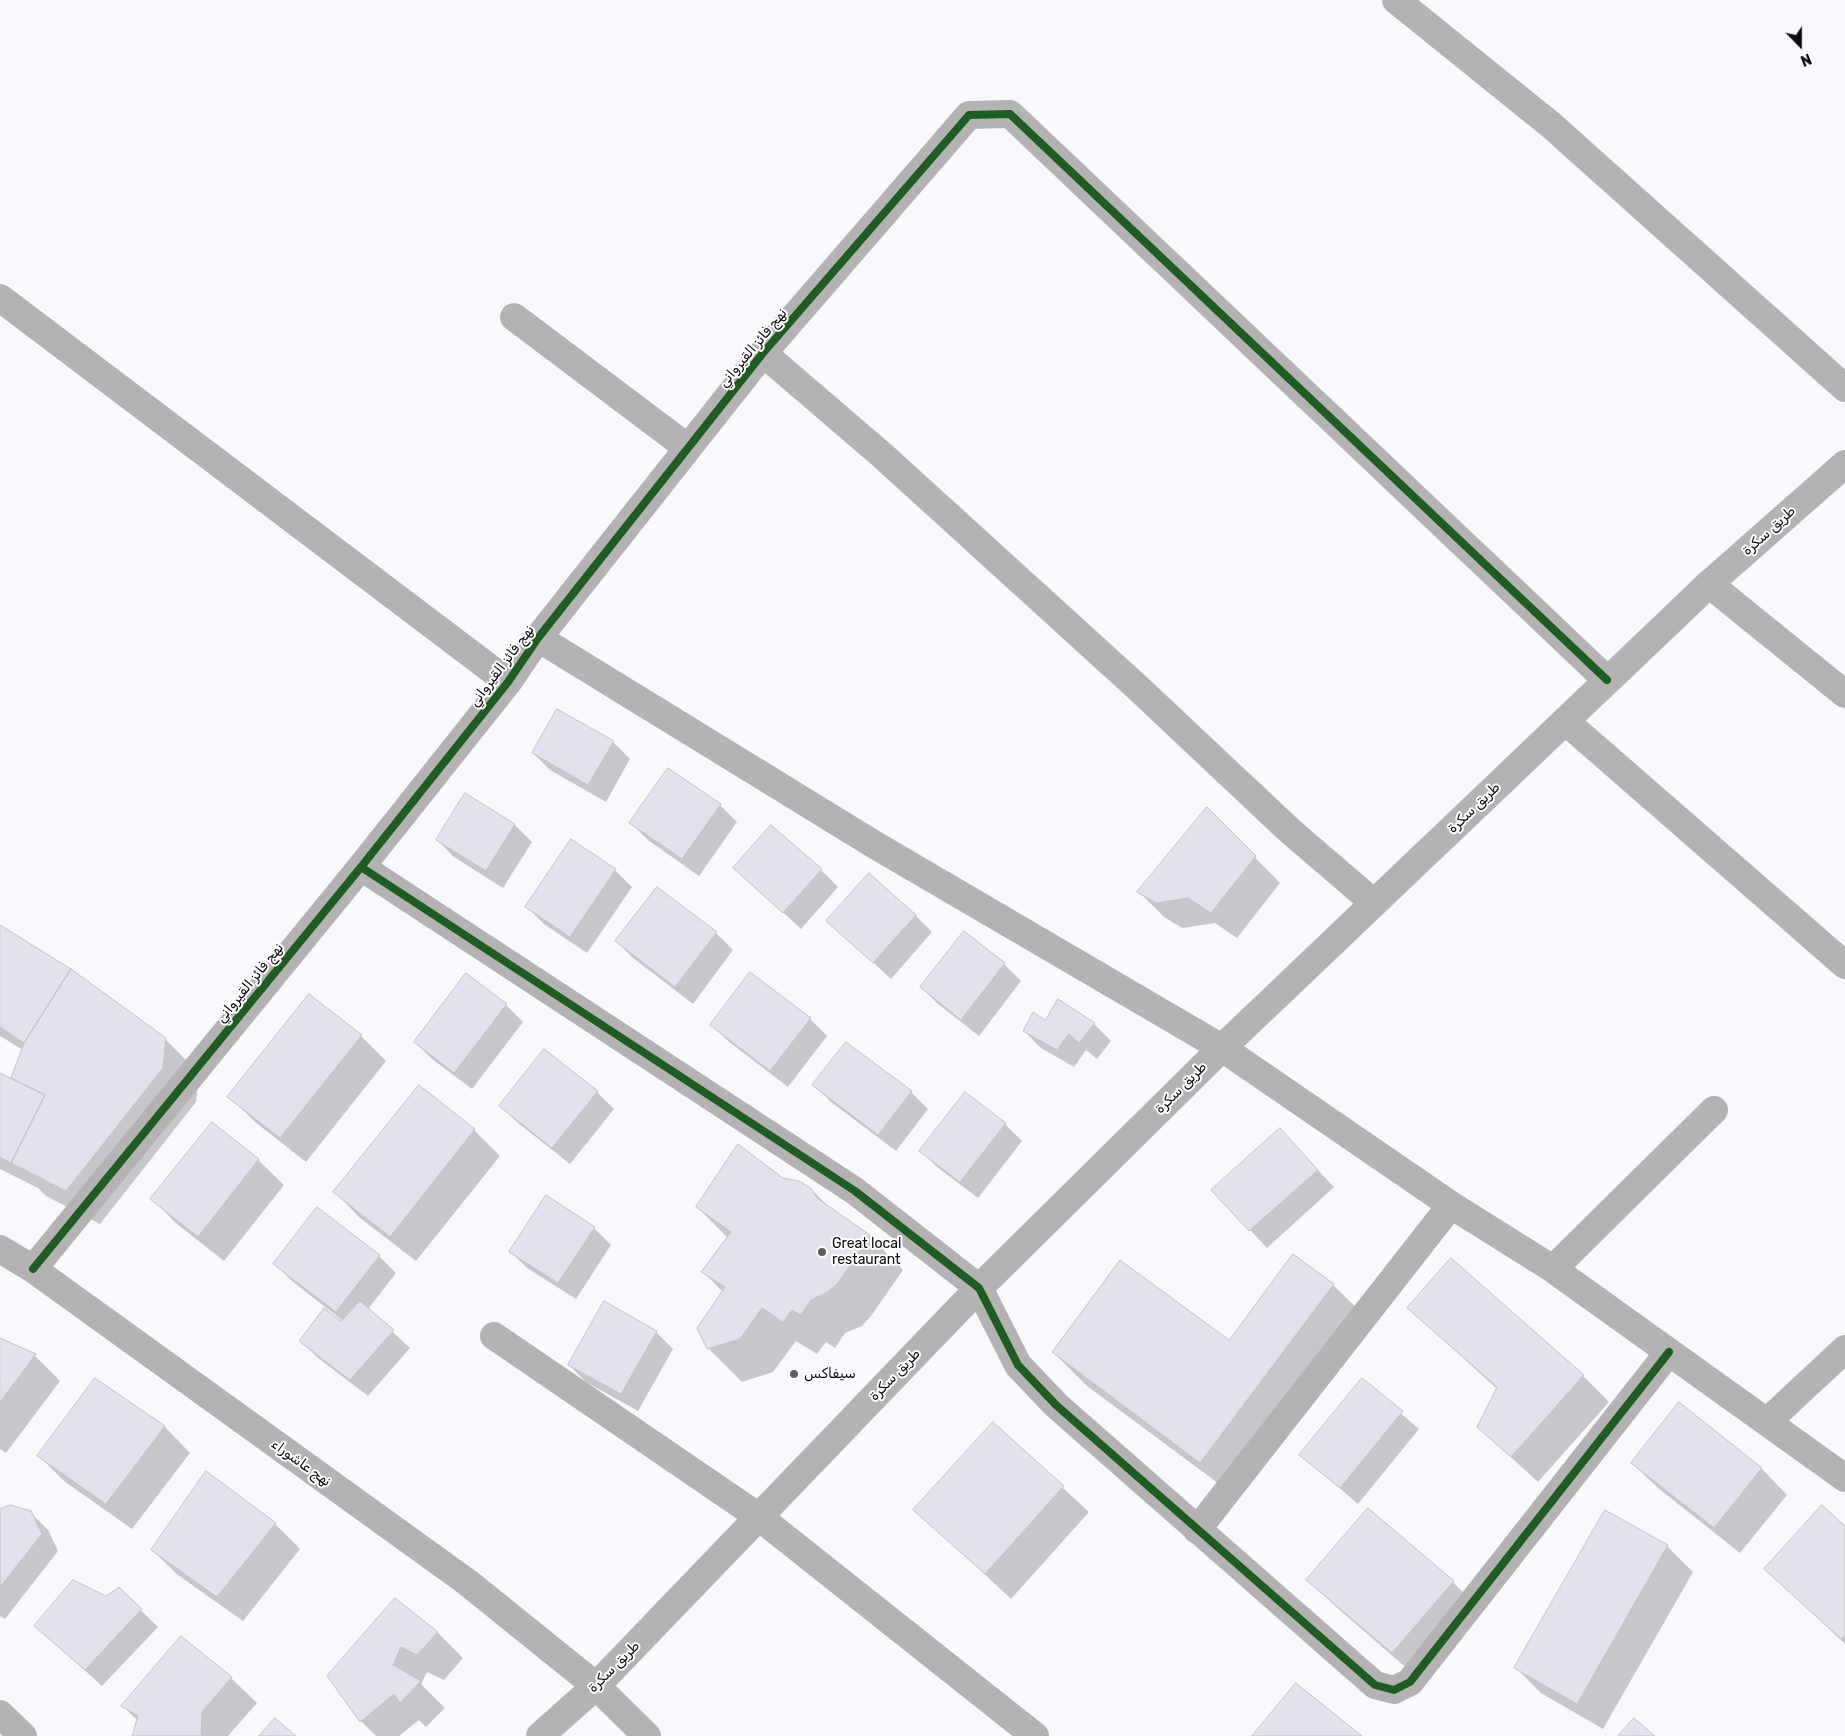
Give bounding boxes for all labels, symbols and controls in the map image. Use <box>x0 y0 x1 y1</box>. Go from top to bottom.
north arrow <box>1775 20 1825 70</box>
text: N <box>1798 50 1814 69</box>
street label: نهج فائز القيرواني <box>715 305 791 391</box>
street label: طريق سكرة <box>1739 503 1799 559</box>
street label: نهج فائز القيرواني <box>466 622 538 710</box>
street label: طريق سكرة <box>1444 779 1504 837</box>
street label: نهج فائز القيرواني <box>213 940 287 1026</box>
street label: طريق سكرة <box>1152 1059 1210 1117</box>
place label: Great local restaurant <box>832 1236 901 1268</box>
marker: Great local restaurant <box>816 1246 828 1258</box>
street label: طريق سكرة <box>866 1345 924 1405</box>
place label: سيفاكس <box>804 1366 856 1382</box>
marker: سيفاكس <box>788 1368 800 1380</box>
street label: نهج عاشوراء <box>268 1436 334 1490</box>
street label: طريق سكرة <box>585 1638 643 1696</box>

